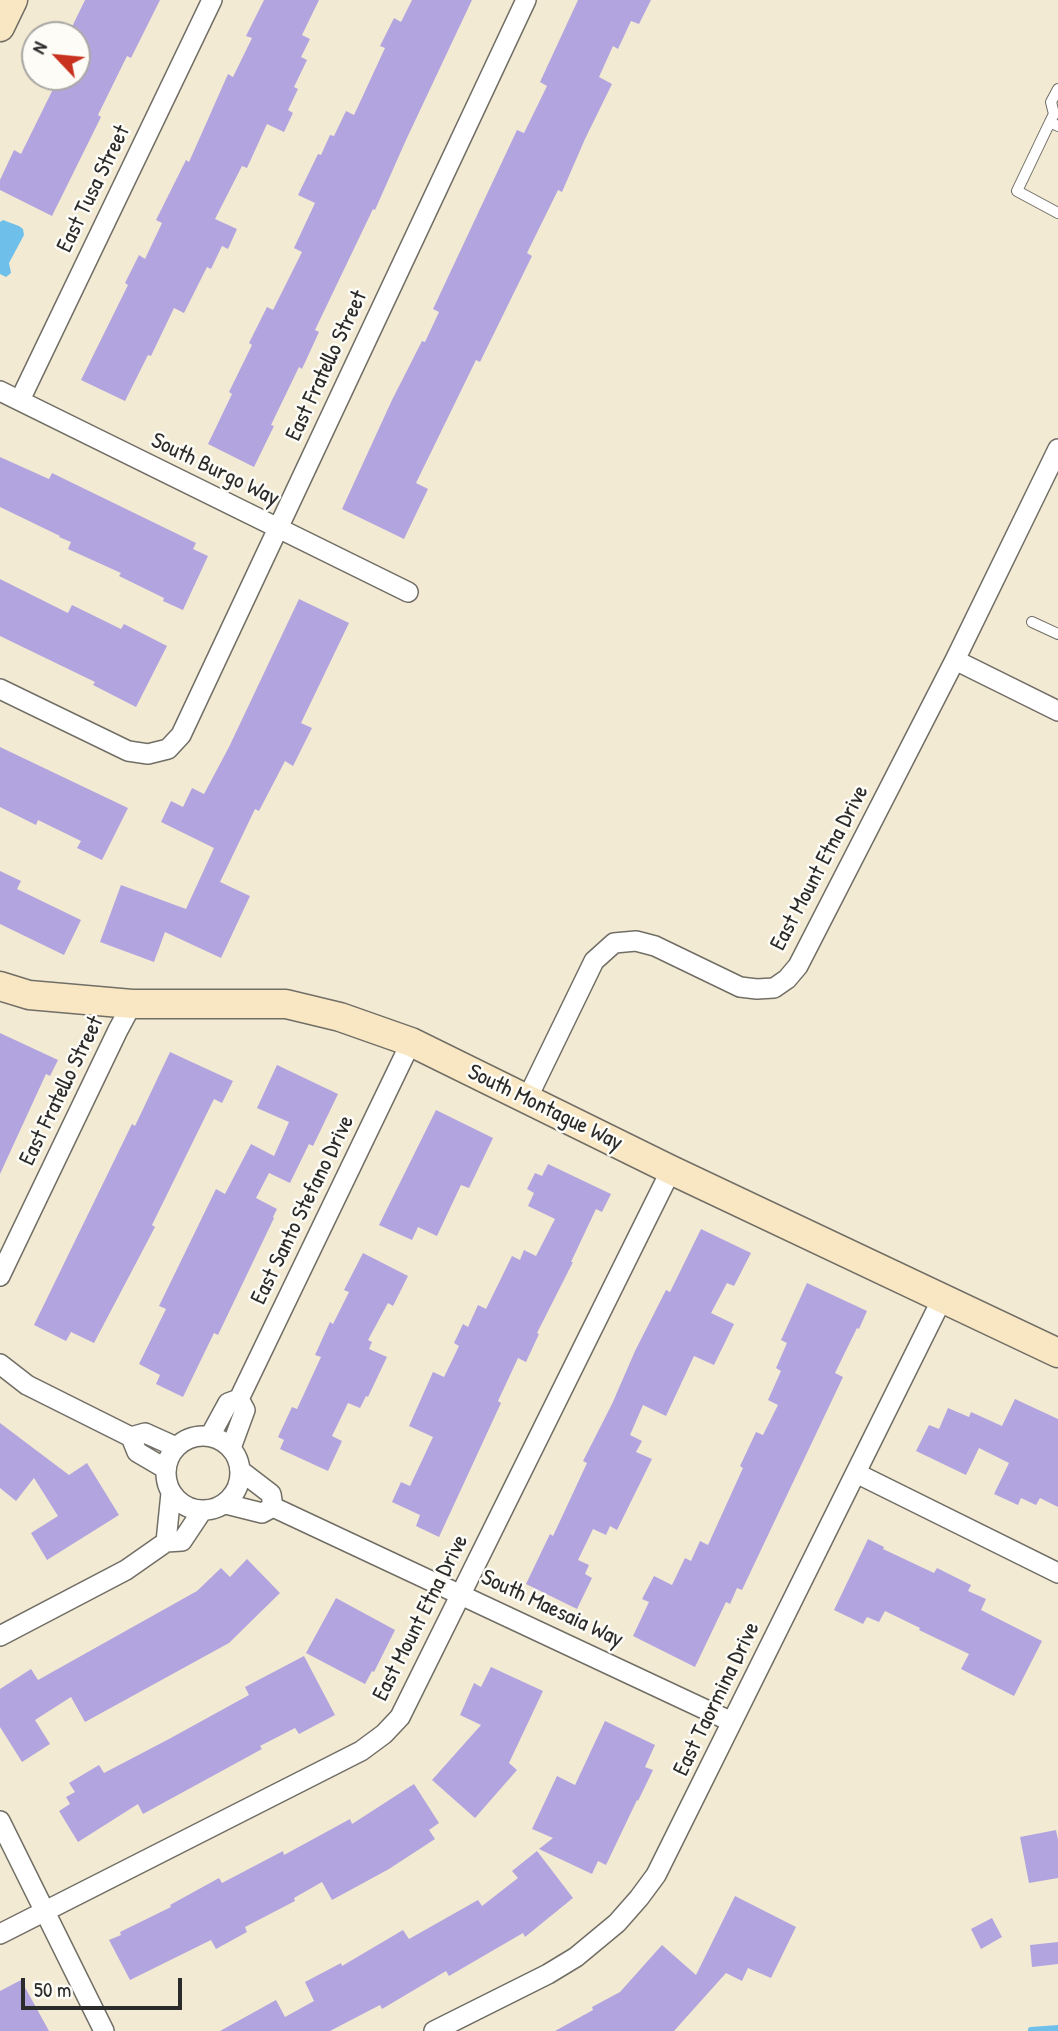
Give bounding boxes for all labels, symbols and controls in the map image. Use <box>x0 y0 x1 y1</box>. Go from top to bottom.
north arrow <box>21 21 91 91</box>
text: N <box>25 37 53 58</box>
street label: East Tusa Street <box>51 121 137 257</box>
street label: East Fratello Street <box>280 286 374 446</box>
street label: South Burgo Way <box>146 427 284 513</box>
street label: East Mount Etna Drive <box>765 781 875 955</box>
street label: East Fratello Street <box>14 1012 110 1170</box>
street label: South Montague Way <box>463 1059 627 1157</box>
street label: East Santo Stefano Drive <box>245 1111 361 1309</box>
street label: East Mount Etna Drive <box>367 1530 475 1706</box>
street label: South Maesaia Way <box>476 1564 628 1654</box>
street label: East Taormina Drive <box>668 1617 766 1781</box>
scale bar <box>24 1965 186 2009</box>
text: 50 m <box>34 1975 71 2004</box>

